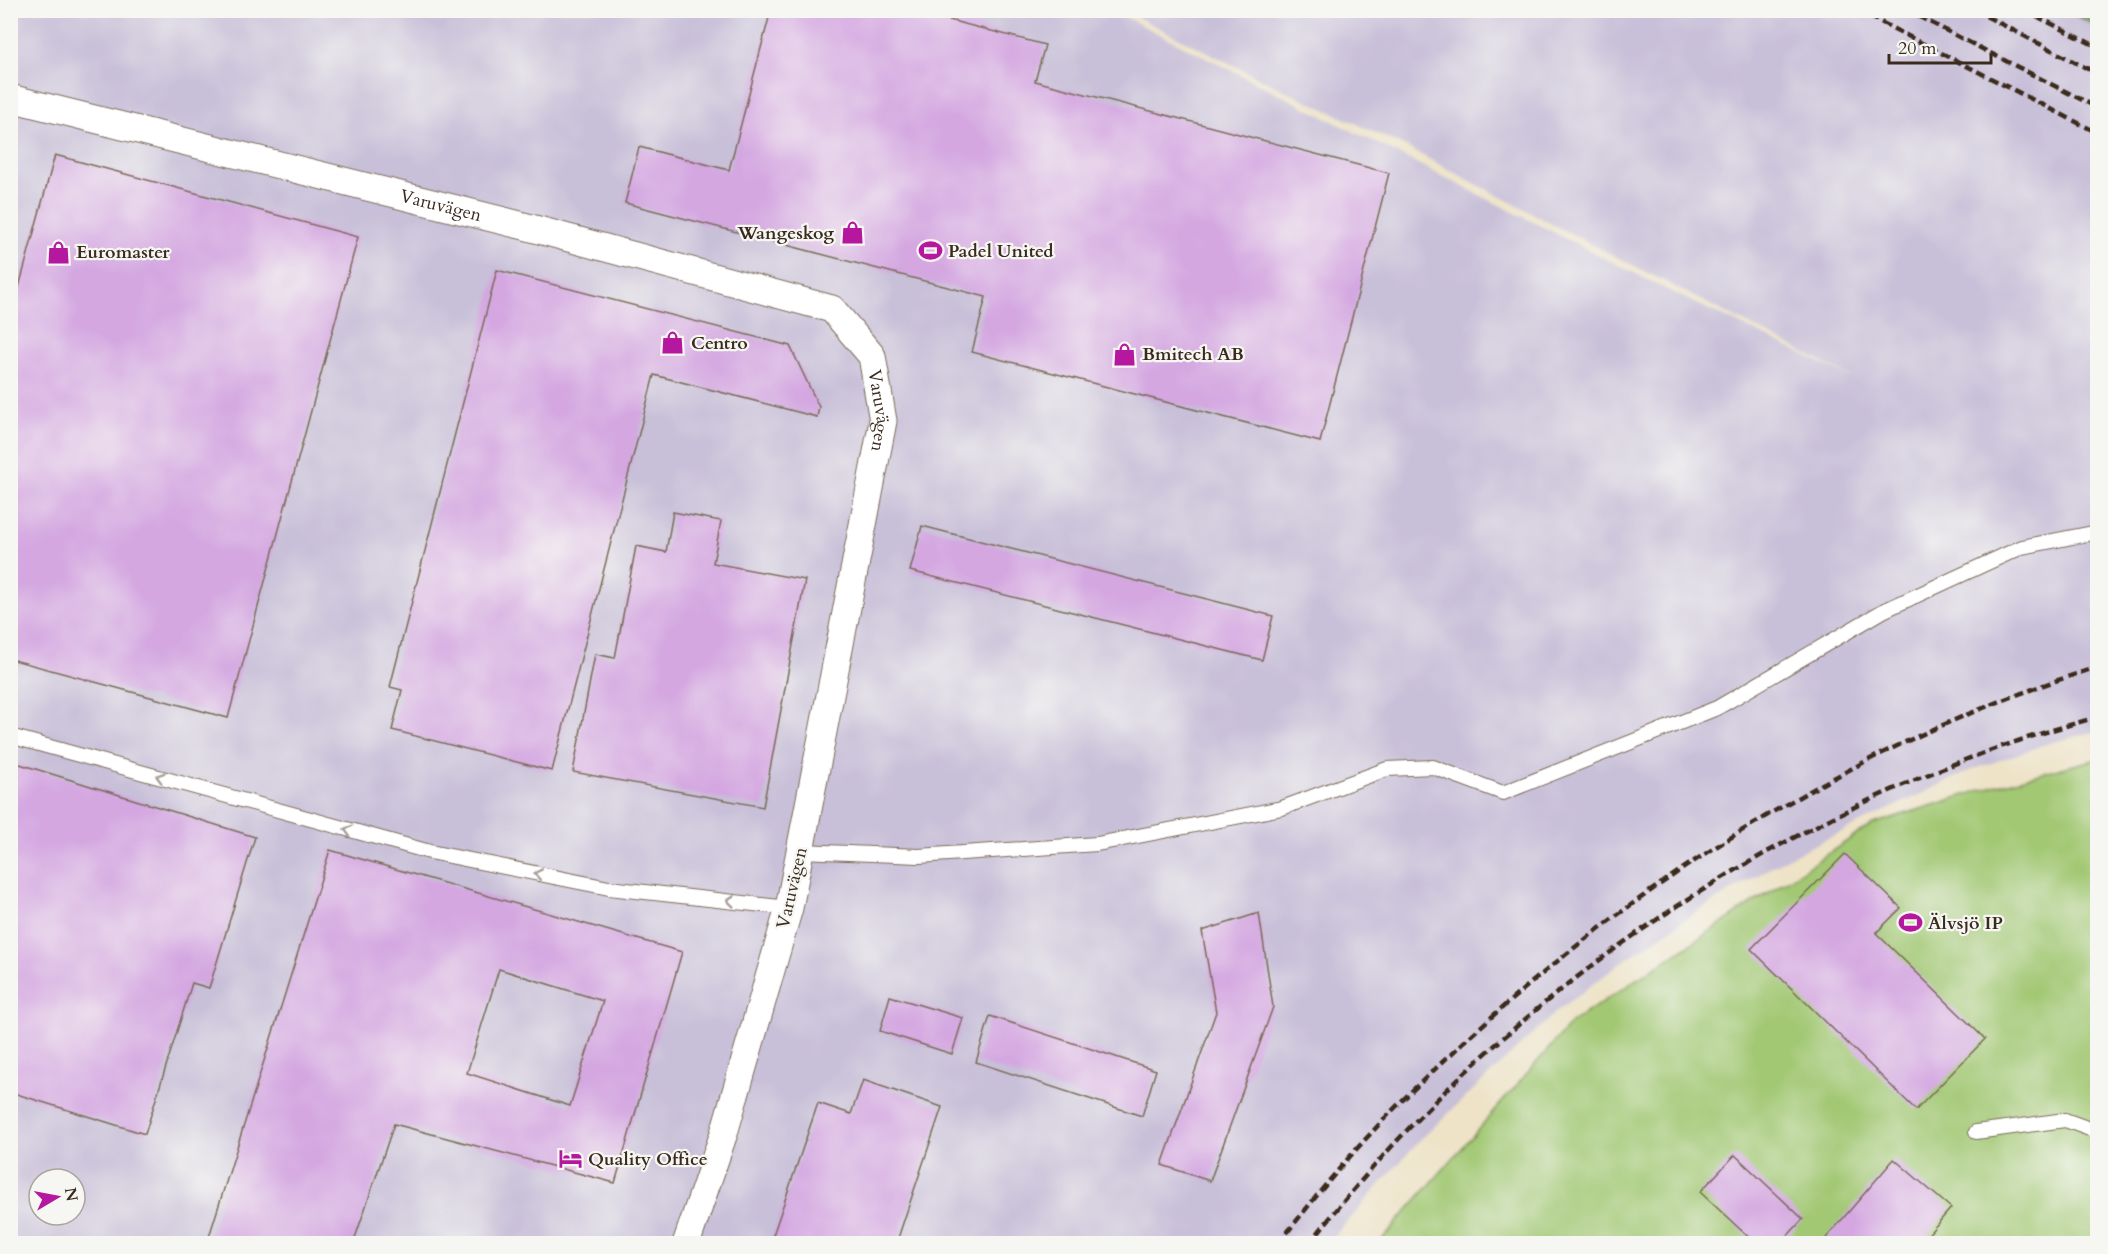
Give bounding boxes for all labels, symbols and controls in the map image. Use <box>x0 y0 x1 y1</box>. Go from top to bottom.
scale bar <box>1889 27 1991 65</box>
text: 20 m <box>1898 36 1937 61</box>
street label: Varuvägen <box>398 183 485 228</box>
shop icon: Wangeskog <box>839 220 865 246</box>
place label: Wangeskog <box>737 221 834 246</box>
sports icon: Padel United <box>917 238 943 264</box>
shop icon: Euromaster <box>45 239 71 265</box>
place label: Padel United <box>948 239 1054 264</box>
place label: Euromaster <box>76 240 170 265</box>
shop icon: Centro <box>660 330 686 356</box>
place label: Centro <box>691 331 748 356</box>
shop icon: Bmitech AB <box>1111 341 1137 367</box>
place label: Bmitech AB <box>1142 342 1244 367</box>
street label: Varuvägen <box>862 368 896 455</box>
one-way arrow <box>155 772 165 785</box>
one-way arrow <box>343 825 354 837</box>
street label: Varuvägen <box>770 844 814 931</box>
one-way arrow <box>533 868 543 881</box>
one-way arrow <box>726 896 735 908</box>
sports icon: Älvsjö IP <box>1897 910 1923 936</box>
place label: Älvsjö IP <box>1928 911 2003 936</box>
hotel icon: Quality Office <box>557 1146 583 1172</box>
place label: Quality Office <box>588 1147 708 1172</box>
north arrow <box>27 1167 87 1227</box>
text: N <box>59 1186 83 1203</box>

